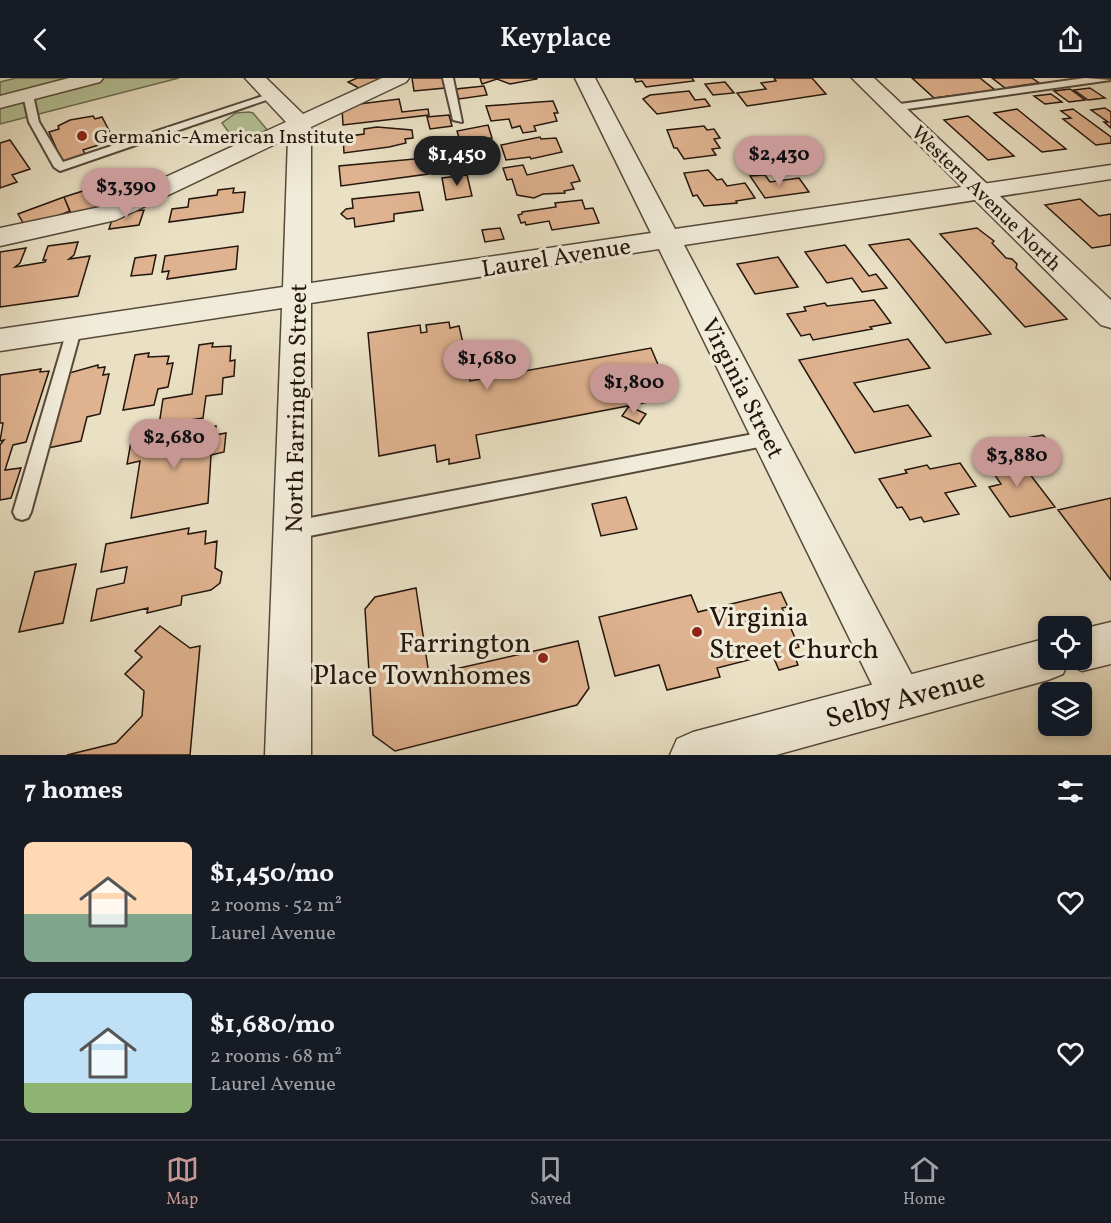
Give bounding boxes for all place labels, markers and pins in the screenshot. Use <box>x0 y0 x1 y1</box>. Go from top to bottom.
place label: Germanic-American Institute <box>94 124 354 152</box>
marker: Germanic-American Institute <box>75 129 89 143</box>
pin: $1,450 <box>408 136 506 187</box>
pin: $2,430 <box>730 136 828 187</box>
pin: $3,390 <box>77 168 175 219</box>
pin: $1,680 <box>438 340 536 391</box>
pin: $1,800 <box>585 364 683 415</box>
pin: $2,680 <box>125 419 223 470</box>
pin: $3,880 <box>968 437 1066 488</box>
place label: Virginia Street Church <box>709 599 879 670</box>
place label: Farrington Place Townhomes <box>313 625 531 696</box>
marker: Virginia Street Church <box>690 625 704 639</box>
marker: Farrington Place Townhomes <box>536 651 550 665</box>

